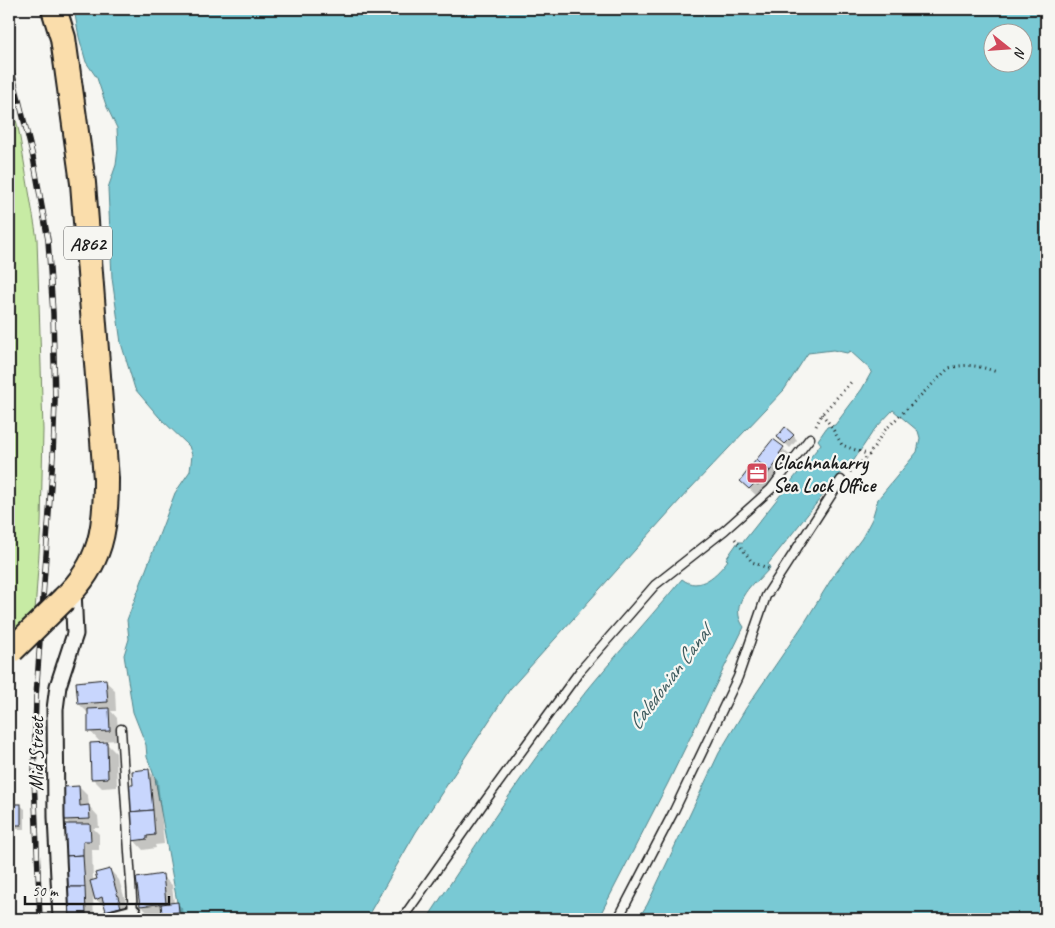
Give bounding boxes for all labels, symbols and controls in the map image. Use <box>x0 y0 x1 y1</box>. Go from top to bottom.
north arrow <box>982 22 1032 72</box>
text: N <box>1010 45 1029 61</box>
road number: A862 <box>64 227 112 260</box>
place label: Clachnaharry Sea Lock Office <box>773 450 877 498</box>
office icon: Clachnaharry Sea Lock Office <box>745 461 769 485</box>
water label: Caledonian Canal <box>622 616 720 735</box>
street label: Mid Street <box>24 715 49 791</box>
scale bar <box>25 873 169 905</box>
text: 50 m <box>32 882 59 901</box>

